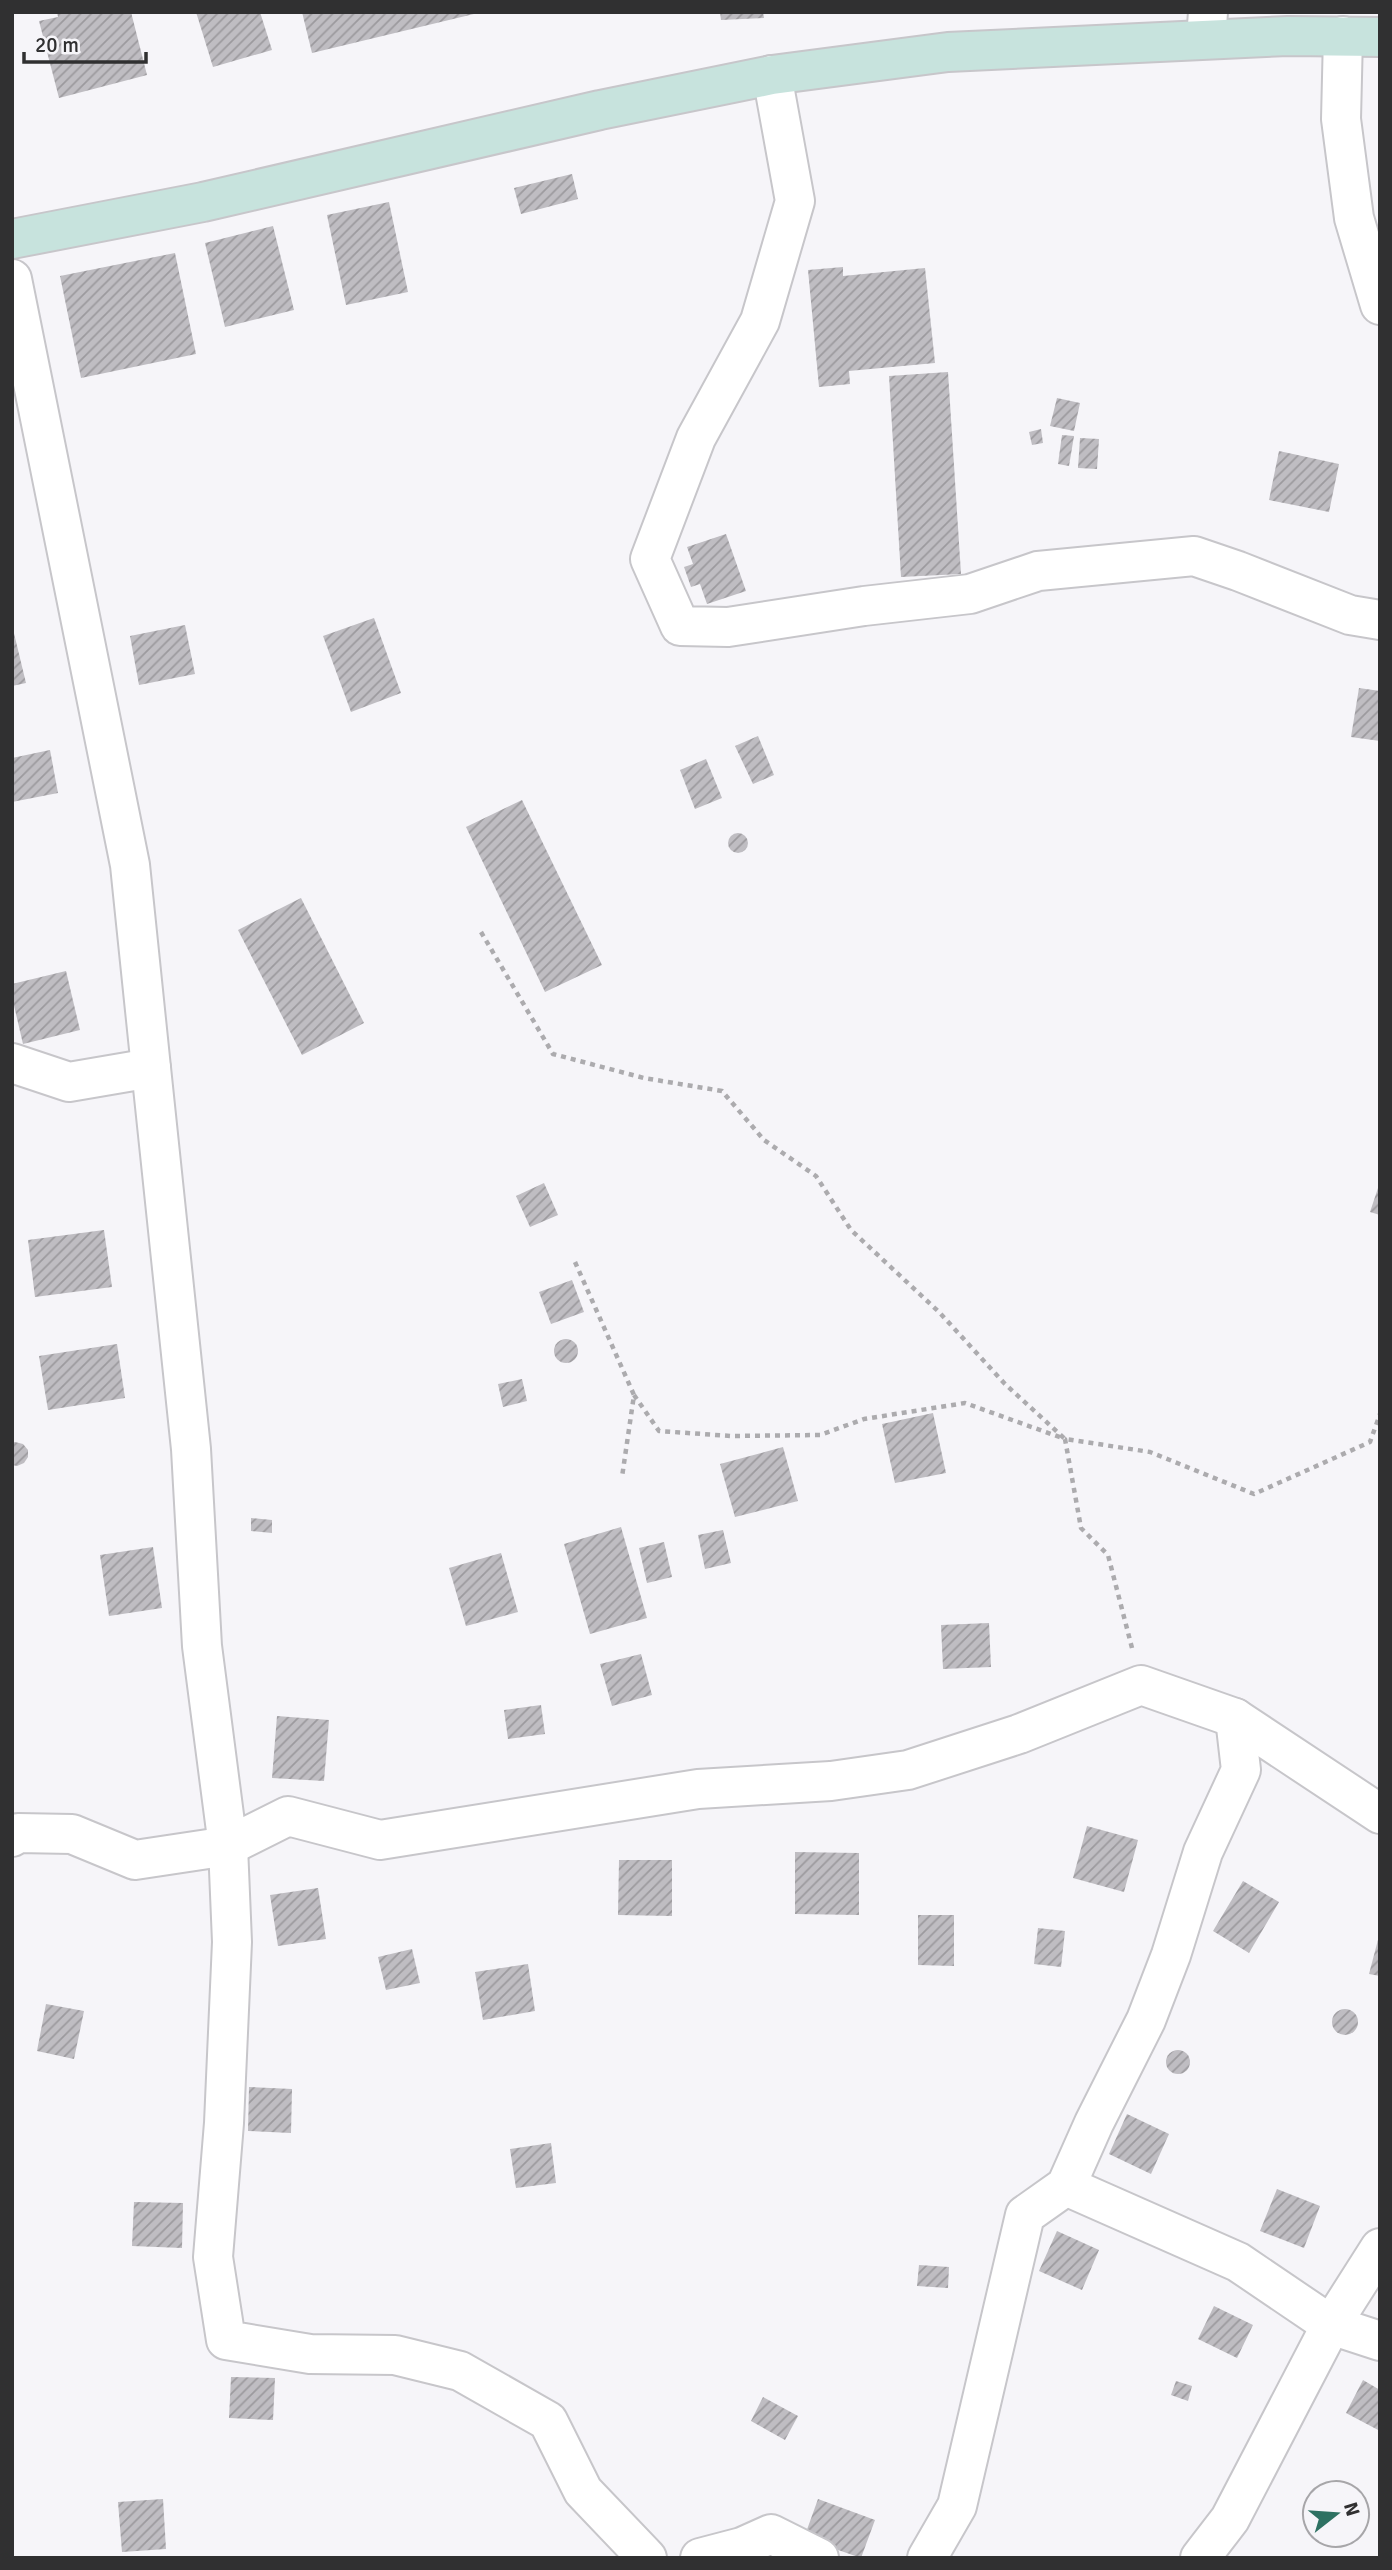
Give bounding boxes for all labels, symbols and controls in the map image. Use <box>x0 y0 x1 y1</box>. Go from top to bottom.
scale bar <box>24 21 147 65</box>
text: 20 m <box>35 32 79 58</box>
north arrow <box>1301 2479 1371 2549</box>
text: N <box>1338 2499 1365 2519</box>

